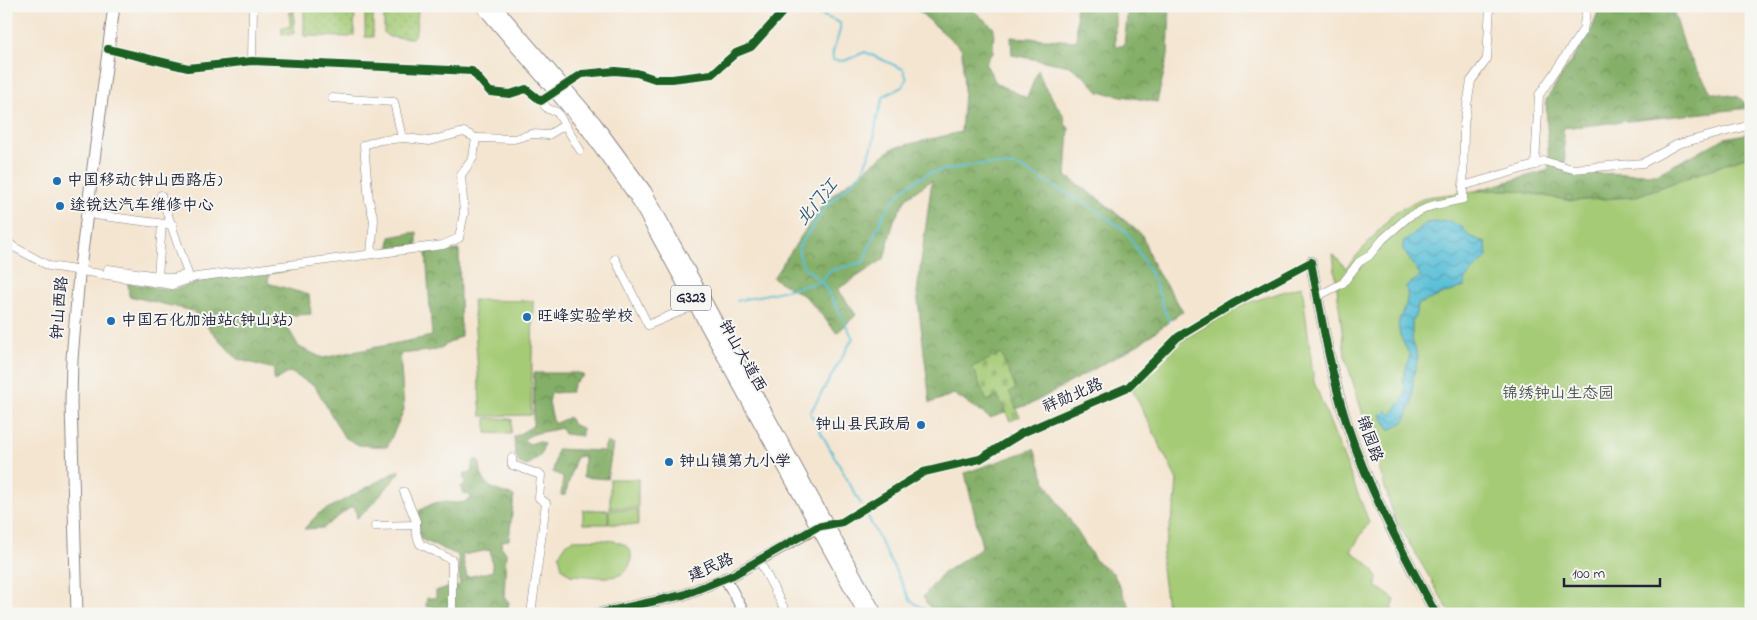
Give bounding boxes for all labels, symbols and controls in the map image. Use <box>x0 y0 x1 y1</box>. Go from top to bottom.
place label: 中国移动(钟山西路店) <box>67 169 223 193</box>
water label: 北门江 <box>791 173 846 232</box>
marker: 中国移动(钟山西路店) <box>51 175 63 187</box>
place label: 途锐达汽车维修中心 <box>70 194 214 218</box>
marker: 途锐达汽车维修中心 <box>54 200 66 212</box>
street label: 钟山西路 <box>45 275 75 341</box>
road number: G323 <box>671 286 711 310</box>
place label: 旺峰实验学校 <box>537 305 633 329</box>
place label: 中国石化加油站(钟山站) <box>121 309 293 333</box>
marker: 旺峰实验学校 <box>521 311 533 323</box>
marker: 中国石化加油站(钟山站) <box>105 315 117 327</box>
street label: 钟山大道西 <box>712 315 772 397</box>
street label: 祥勋北路 <box>1039 372 1107 420</box>
park label: 锦绣钟山生态园 <box>1502 382 1614 406</box>
street label: 锦园路 <box>1350 412 1388 466</box>
place label: 钟山县民政局 <box>815 413 911 437</box>
marker: 钟山县民政局 <box>915 419 927 431</box>
place label: 钟山镇第九小学 <box>679 450 791 474</box>
marker: 钟山镇第九小学 <box>663 456 675 468</box>
street label: 建民路 <box>684 547 738 589</box>
scale bar <box>1564 555 1661 587</box>
text: 100 m <box>1572 563 1605 585</box>

